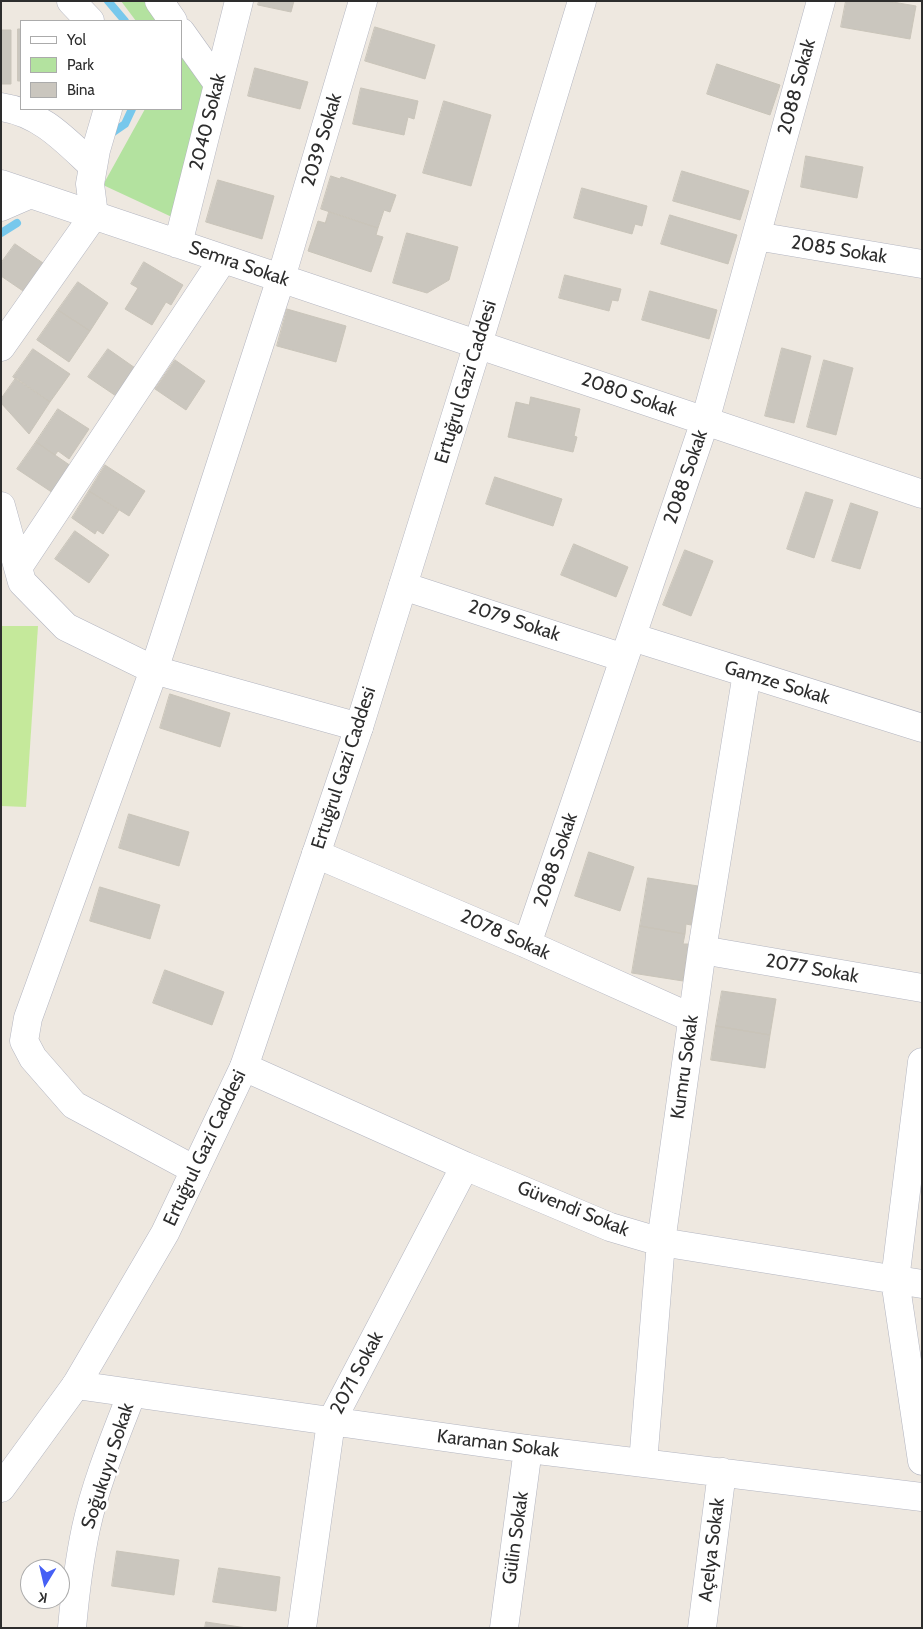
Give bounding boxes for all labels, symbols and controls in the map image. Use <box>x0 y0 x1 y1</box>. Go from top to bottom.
legend <box>20 20 182 110</box>
text: Yol <box>67 31 86 49</box>
street label: 2088 Sokak <box>773 37 821 137</box>
text: Park <box>67 56 94 74</box>
street label: 2040 Sokak <box>185 71 231 173</box>
text: Bina <box>67 81 95 99</box>
street label: 2039 Sokak <box>297 91 347 189</box>
street label: 2085 Sokak <box>789 231 889 269</box>
street label: Semra Sokak <box>186 236 292 292</box>
street label: Ertuğrul Gazi Caddesi <box>430 298 502 466</box>
street label: 2080 Sokak <box>578 368 680 422</box>
street label: 2088 Sokak <box>659 427 713 527</box>
street label: 2079 Sokak <box>465 595 563 647</box>
street label: Gamze Sokak <box>722 656 832 710</box>
street label: Ertuğrul Gazi Caddesi <box>307 684 381 852</box>
street label: 2088 Sokak <box>529 810 583 910</box>
street label: 2078 Sokak <box>457 905 553 965</box>
street label: 2077 Sokak <box>764 950 860 988</box>
street label: Kumru Sokak <box>666 1014 704 1120</box>
street label: Ertuğrul Gazi Caddesi <box>159 1066 251 1230</box>
street label: Güvendi Sokak <box>514 1176 632 1242</box>
street label: 2071 Sokak <box>326 1328 388 1418</box>
street label: Soğukuyu Sokak <box>77 1400 139 1532</box>
street label: Karaman Sokak <box>436 1425 560 1463</box>
street label: Gülin Sokak <box>498 1490 534 1586</box>
street label: Açelya Sokak <box>694 1497 730 1603</box>
north arrow <box>20 1559 70 1609</box>
text: K <box>37 1588 49 1607</box>

